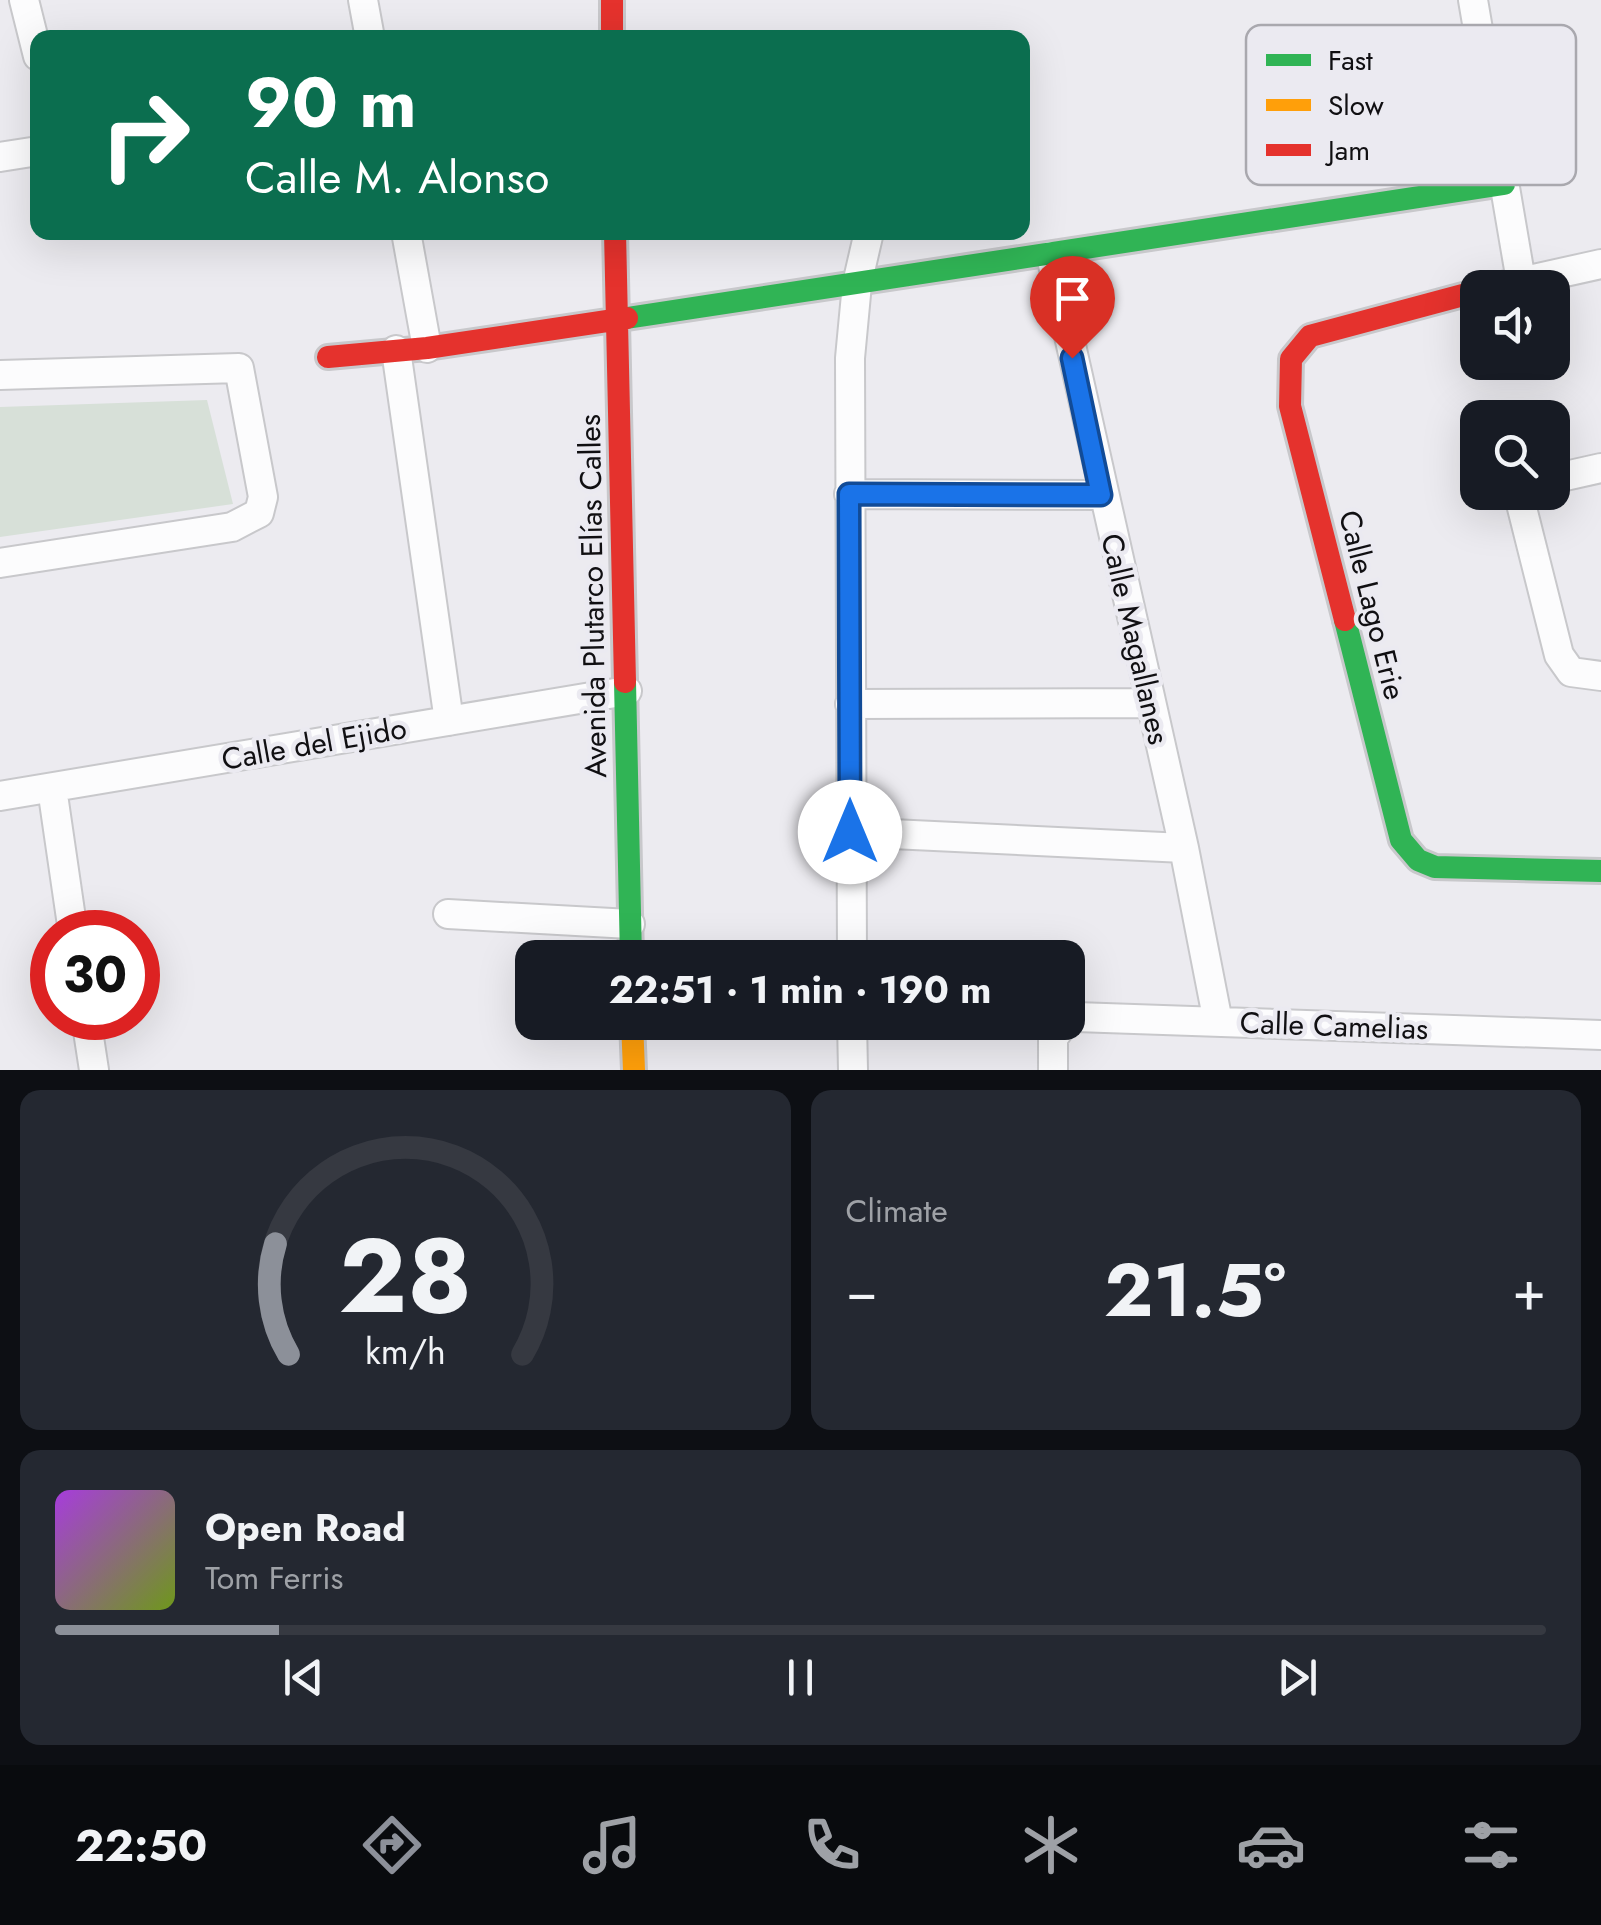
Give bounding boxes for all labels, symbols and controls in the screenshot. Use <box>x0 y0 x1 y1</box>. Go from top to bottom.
legend <box>1246 25 1576 185</box>
text: Fast <box>1328 40 1373 81</box>
text: 90 m <box>245 52 417 153</box>
icon: right <box>80 70 210 200</box>
text: Slow <box>1328 85 1384 126</box>
text: Jam <box>1324 130 1370 171</box>
text: Calle M. Alonso <box>245 145 549 210</box>
pin <box>1030 256 1115 359</box>
map controls <box>1460 270 1570 510</box>
button: sound <box>1460 270 1570 380</box>
icon: arrive <box>1045 271 1100 326</box>
button: search <box>1460 400 1570 510</box>
street label: Avenida Plutarco Elías Calles <box>568 414 617 778</box>
street label: Calle Lago Erie <box>1328 506 1417 704</box>
street label: Calle Magallanes <box>1090 529 1181 748</box>
street label: Calle del Ejido <box>218 706 410 781</box>
position arrow <box>798 780 902 884</box>
speed limit sign: 30 <box>30 910 160 1040</box>
text: 22:51 · 1 min · 190 m <box>609 962 991 1017</box>
street label: Calle Camelias <box>1239 1001 1429 1050</box>
text: Climate <box>846 1188 948 1234</box>
text: 28 <box>339 1201 472 1351</box>
text: 21.5° <box>1104 1236 1286 1344</box>
text: − <box>846 1251 878 1331</box>
text: + <box>1512 1251 1546 1331</box>
text: km/h <box>365 1326 446 1377</box>
text: Open Road <box>205 1500 406 1555</box>
text: Tom Ferris <box>205 1555 343 1601</box>
icon: previous <box>276 1650 331 1705</box>
icon: pause <box>773 1650 828 1705</box>
icon: next <box>1270 1650 1325 1705</box>
icon: directions <box>357 1810 427 1880</box>
icon: music <box>577 1810 647 1880</box>
icon: phone <box>797 1810 867 1880</box>
icon: climate <box>1016 1810 1086 1880</box>
icon: car <box>1236 1810 1306 1880</box>
icon: filters <box>1456 1810 1526 1880</box>
text: 22:50 <box>75 1813 207 1878</box>

